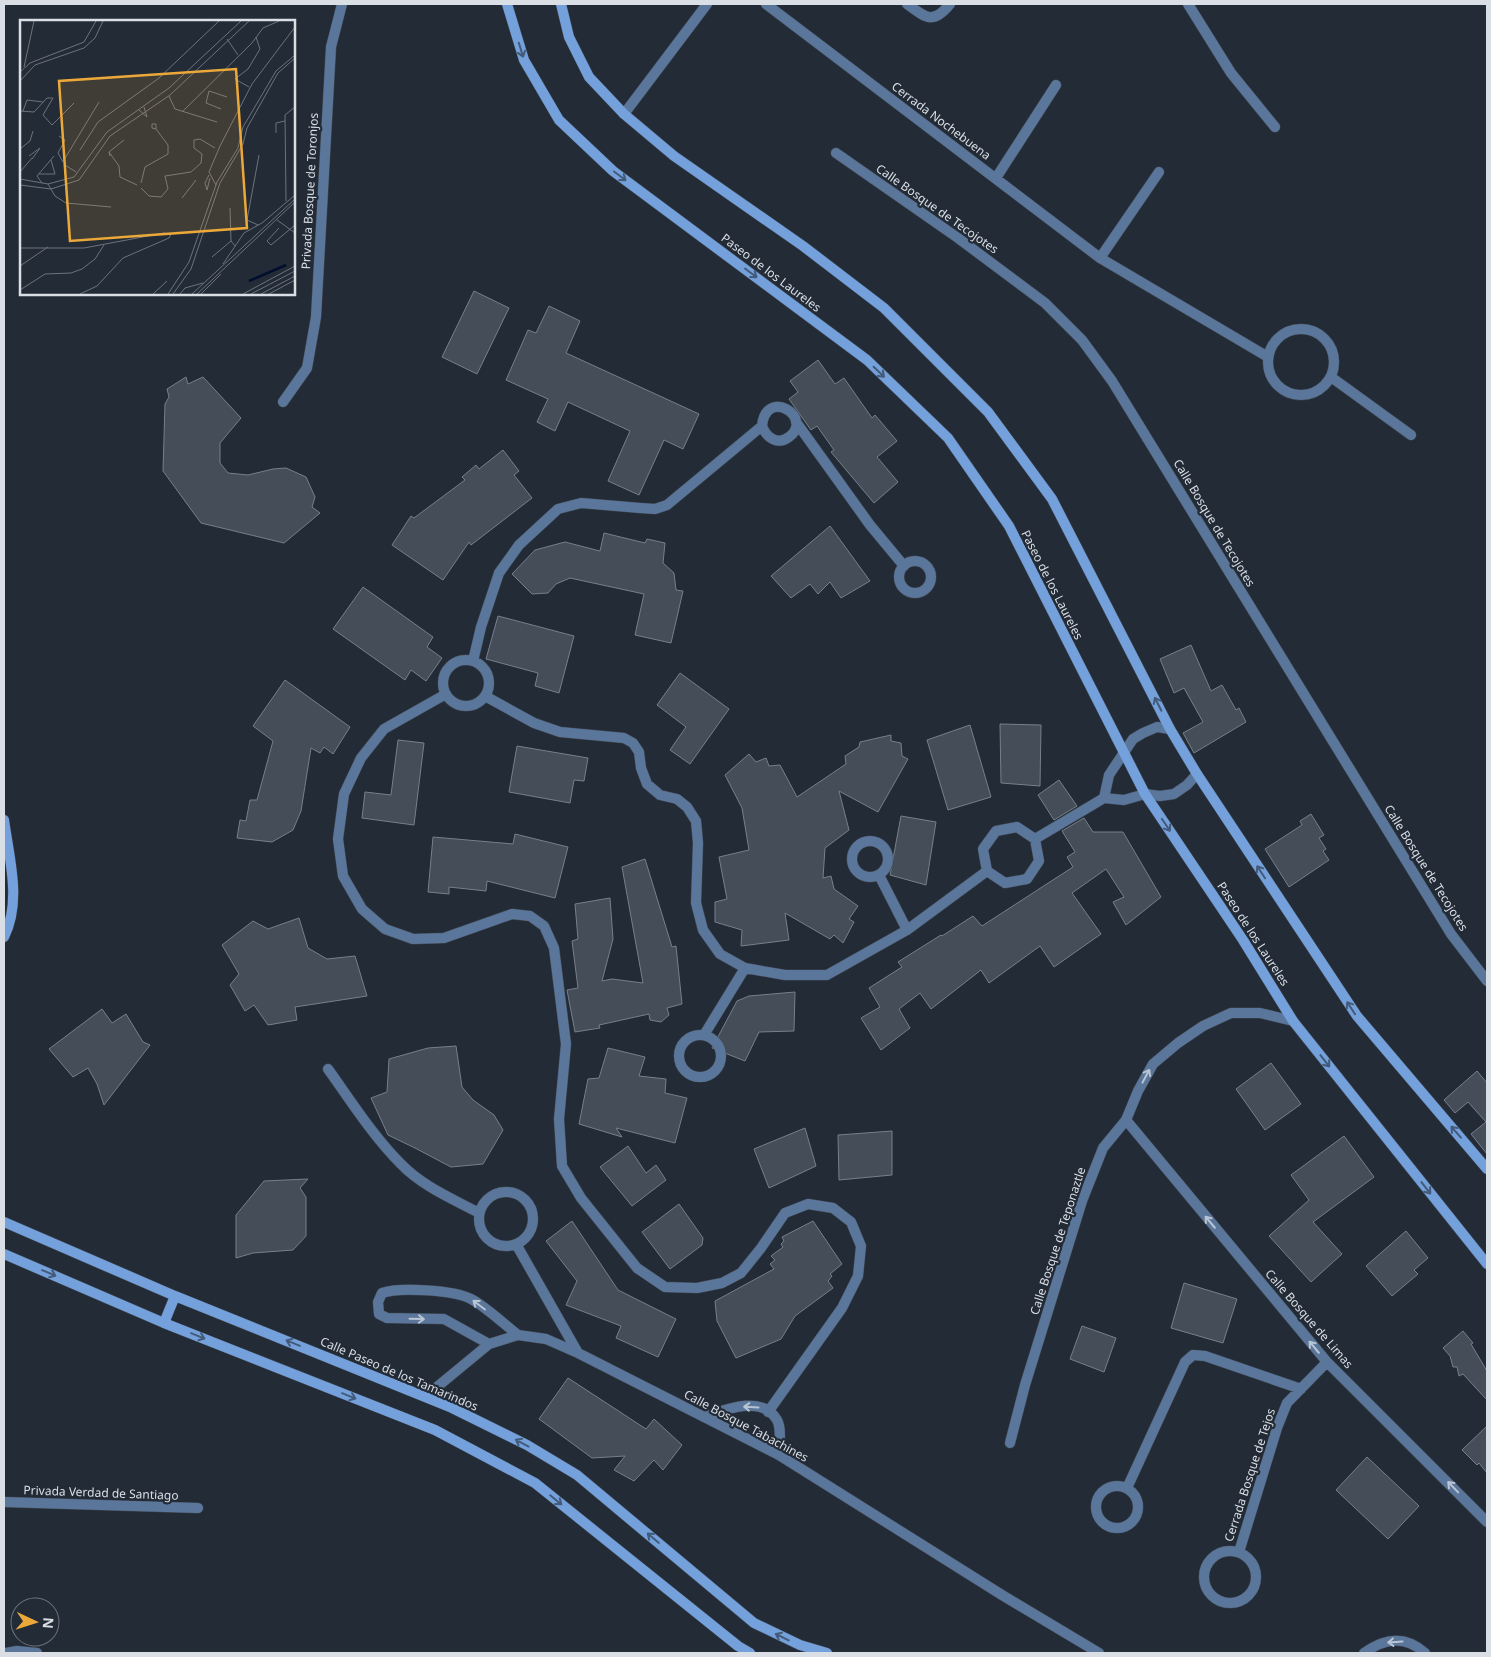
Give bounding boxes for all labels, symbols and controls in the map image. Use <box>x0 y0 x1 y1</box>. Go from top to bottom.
inset map <box>20 20 295 295</box>
one-way arrow <box>517 42 527 58</box>
street label: Cerrada Nochebuena <box>888 78 994 164</box>
street label: Privada Bosque de Toronjos <box>297 112 322 270</box>
street label: Calle Bosque de Tecojotes <box>873 160 1002 258</box>
one-way arrow <box>613 171 627 181</box>
street label: Paseo de los Laureles <box>718 229 825 316</box>
one-way arrow <box>743 268 757 278</box>
one-way arrow <box>873 366 886 378</box>
street label: Calle Bosque de Tecojotes <box>1170 456 1259 590</box>
street label: Paseo de los Laureles <box>1017 527 1088 643</box>
one-way arrow <box>1153 697 1162 712</box>
street label: Calle Bosque de Tecojotes <box>1381 801 1472 934</box>
one-way arrow <box>1161 818 1171 832</box>
one-way arrow <box>1256 865 1266 879</box>
street label: Paseo de los Laureles <box>1213 878 1294 989</box>
one-way arrow <box>1346 1001 1356 1015</box>
one-way arrow <box>1319 1054 1330 1067</box>
one-way arrow <box>1142 1069 1151 1084</box>
one-way arrow <box>1450 1126 1461 1139</box>
street label: Calle Bosque de Teponaztle <box>1026 1165 1090 1317</box>
one-way arrow <box>1421 1181 1431 1195</box>
one-way arrow <box>1205 1216 1216 1229</box>
street label: Calle Bosque de Limas <box>1262 1265 1357 1372</box>
one-way arrow <box>41 1270 56 1279</box>
one-way arrow <box>473 1300 486 1311</box>
one-way arrow <box>409 1314 425 1323</box>
one-way arrow <box>190 1332 205 1342</box>
street label: Calle Paseo de los Tamarindos <box>318 1332 481 1415</box>
one-way arrow <box>286 1338 301 1347</box>
one-way arrow <box>1309 1341 1320 1354</box>
street label: Calle Bosque Tabachines <box>681 1386 812 1466</box>
one-way arrow <box>341 1392 357 1401</box>
one-way arrow <box>743 1402 759 1411</box>
street label: Cerrada Bosque de Tejos <box>1220 1406 1279 1544</box>
one-way arrow <box>515 1438 530 1447</box>
street label: Privada Verdad de Santiago <box>23 1481 179 1504</box>
one-way arrow <box>1447 1481 1459 1493</box>
one-way arrow <box>549 1495 562 1506</box>
one-way arrow <box>647 1533 660 1544</box>
north arrow <box>10 1597 60 1647</box>
text: N <box>39 1617 58 1629</box>
one-way arrow <box>774 1631 789 1641</box>
one-way arrow <box>1387 1637 1403 1646</box>

